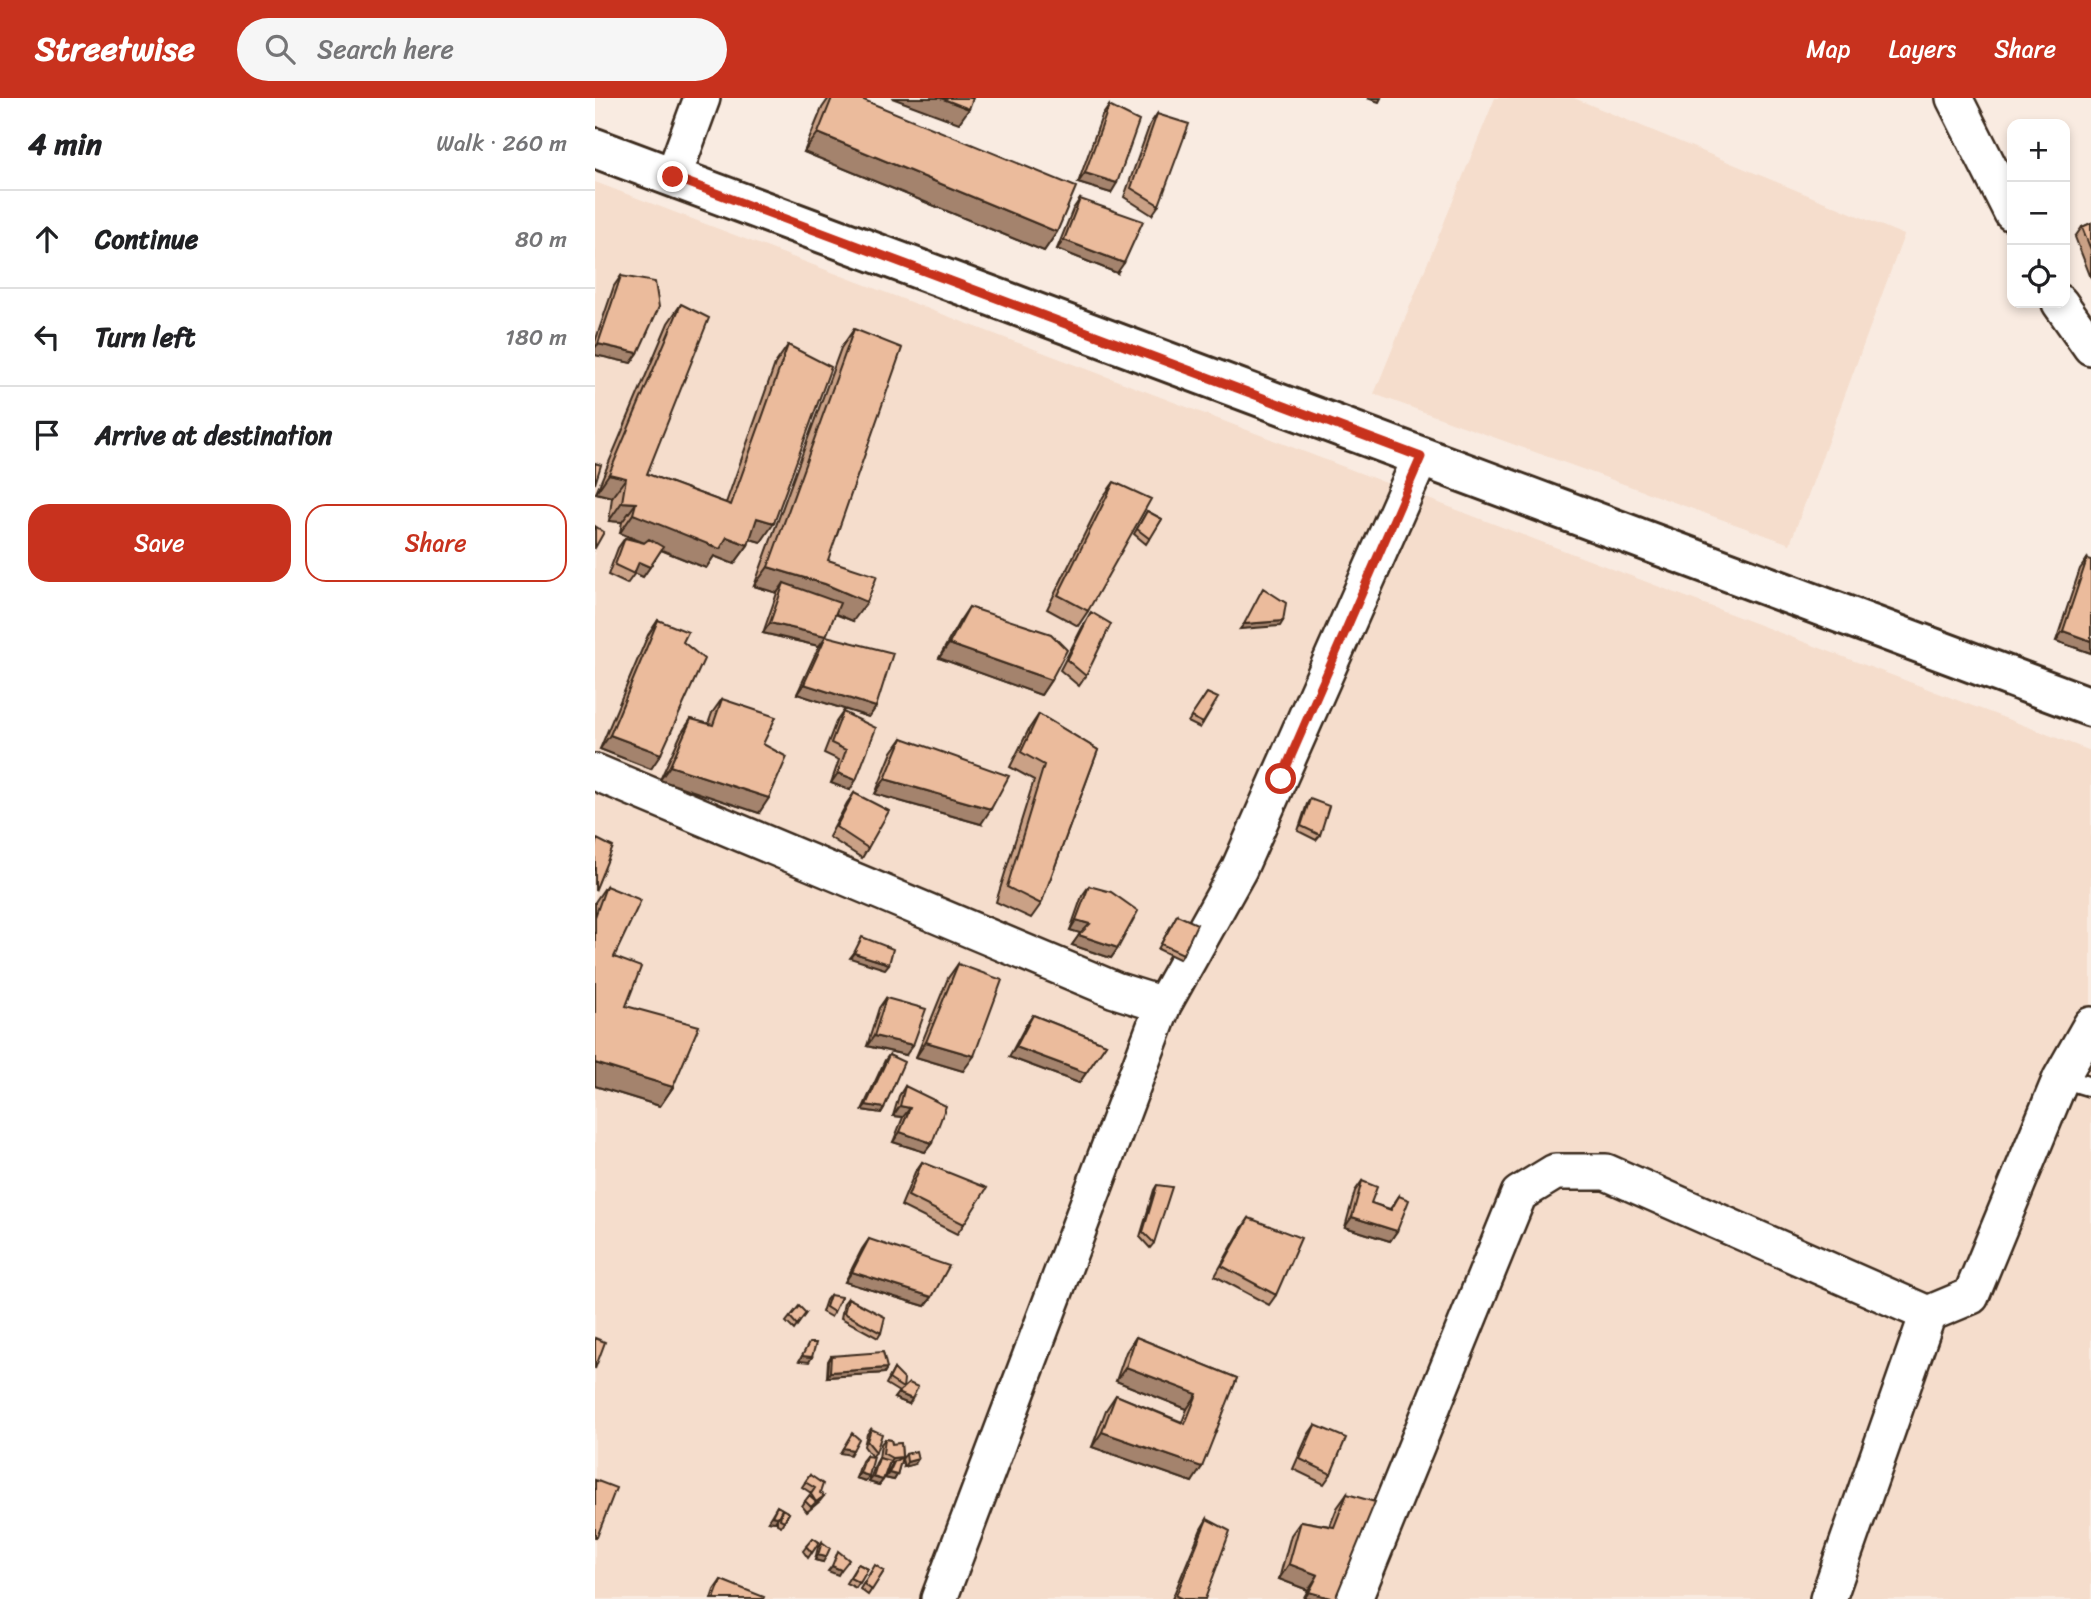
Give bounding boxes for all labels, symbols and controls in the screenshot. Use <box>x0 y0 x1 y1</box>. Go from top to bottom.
search box <box>237 18 727 81</box>
text: Streetwise <box>35 20 195 78</box>
text: Search here <box>317 26 454 72</box>
text: Map <box>1806 28 1851 70</box>
text: Layers <box>1889 28 1956 70</box>
text: Share <box>1994 28 2056 70</box>
icon: search <box>261 30 299 68</box>
text: 4 min <box>28 117 102 171</box>
map controls <box>2007 119 2070 308</box>
button: + <box>2007 119 2070 182</box>
text: Walk · 260 m <box>436 123 567 164</box>
route end <box>657 161 688 192</box>
button: − <box>2007 182 2070 245</box>
text: Continue <box>95 216 198 262</box>
text: 80 m <box>515 219 567 260</box>
icon: ahead <box>28 220 66 258</box>
button: locate <box>2007 245 2070 308</box>
text: Turn left <box>95 314 195 360</box>
text: 180 m <box>505 317 567 358</box>
icon: left <box>28 318 66 356</box>
text: Arrive at destination <box>95 412 332 458</box>
icon: arrive <box>28 416 66 454</box>
button: Save <box>28 504 291 582</box>
button: Share <box>305 504 567 582</box>
route start <box>1265 763 1296 794</box>

